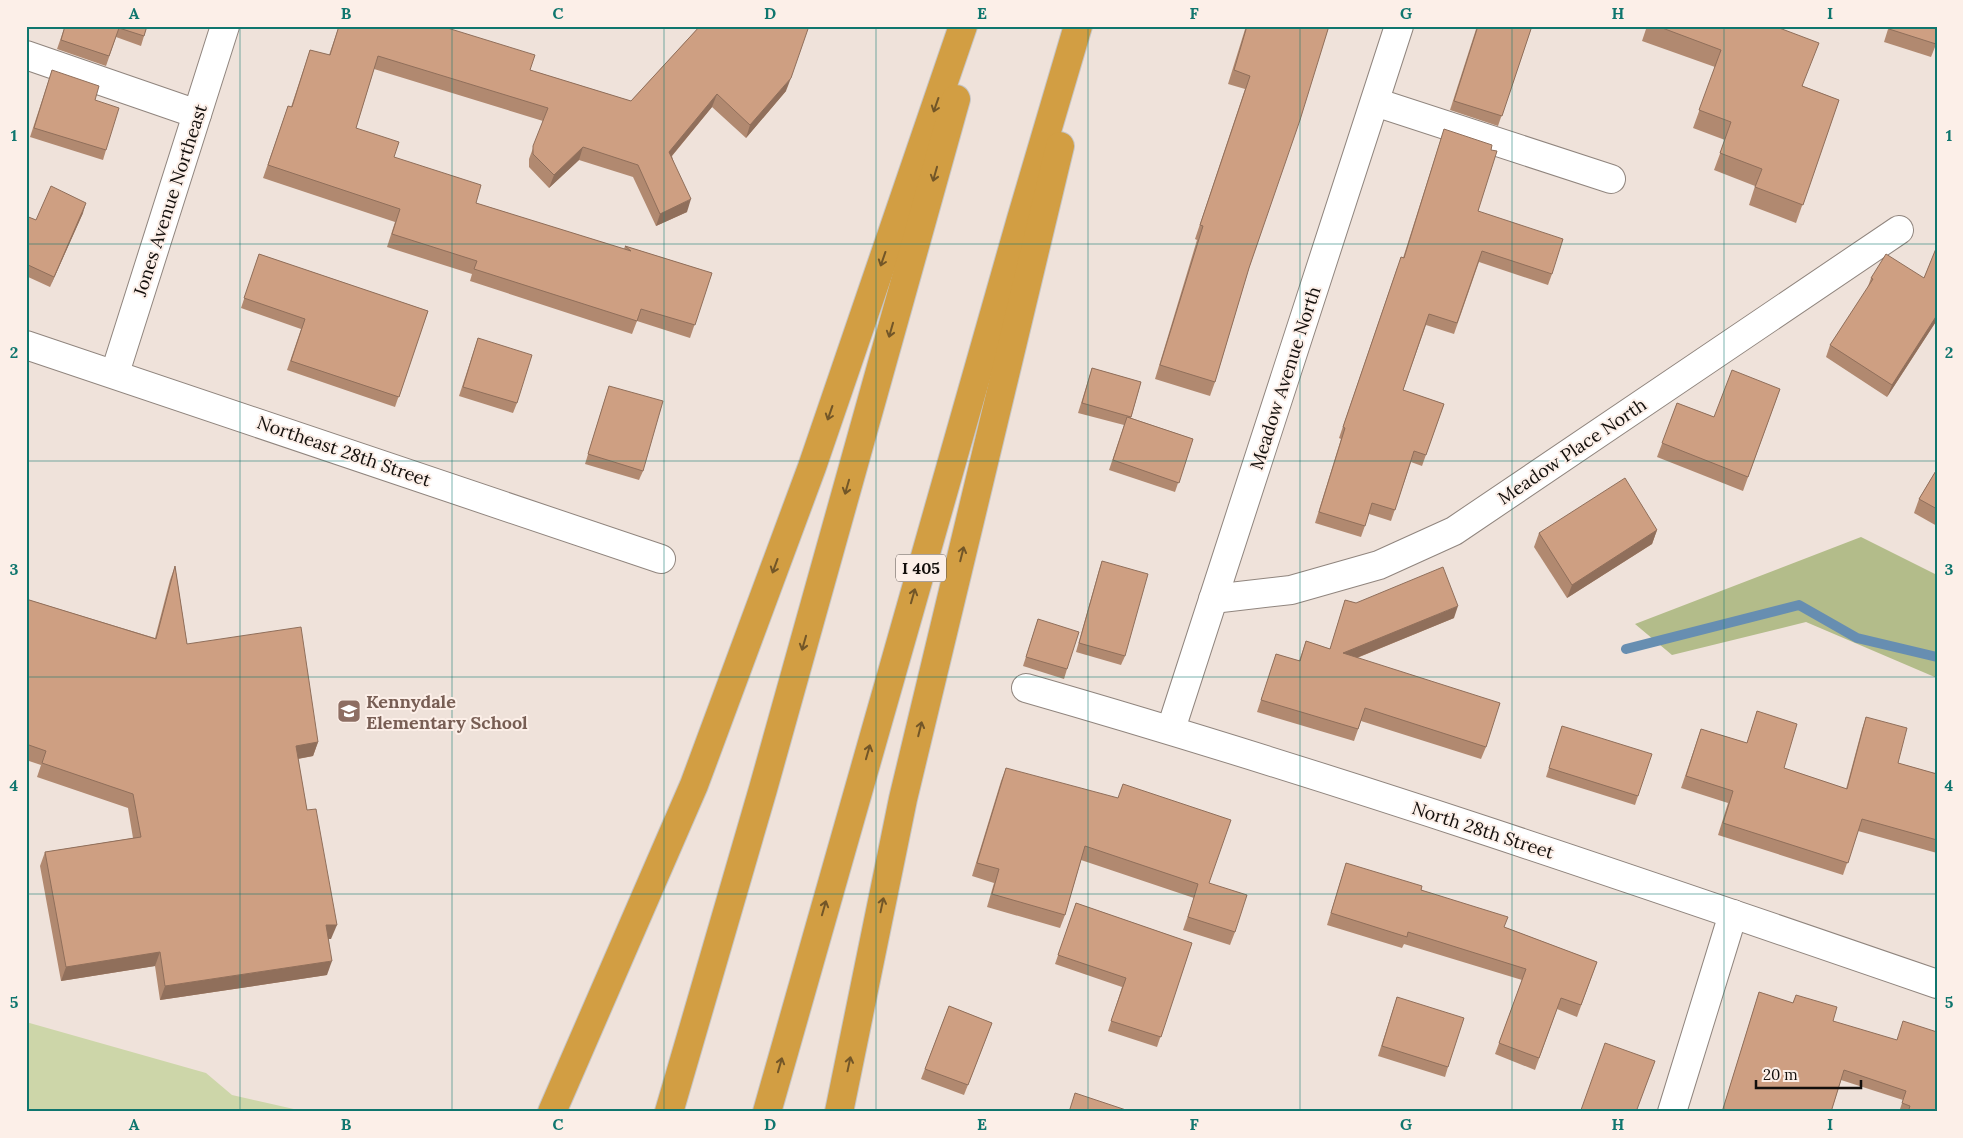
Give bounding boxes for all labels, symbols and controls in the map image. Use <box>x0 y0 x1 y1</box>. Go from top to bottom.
text: A <box>129 3 140 23</box>
text: B <box>341 3 352 23</box>
text: C <box>552 3 564 23</box>
text: D <box>764 3 776 23</box>
text: E <box>977 3 987 23</box>
text: F <box>1189 3 1199 23</box>
text: G <box>1400 3 1412 23</box>
text: H <box>1612 3 1625 23</box>
text: I <box>1827 3 1833 23</box>
one-way arrow <box>930 97 940 113</box>
street label: Jones Avenue Northeast <box>128 101 212 300</box>
text: 1 <box>11 125 17 145</box>
text: 1 <box>1946 125 1952 145</box>
one-way arrow <box>930 165 939 181</box>
one-way arrow <box>878 251 887 266</box>
street label: Meadow Avenue North <box>1245 283 1326 472</box>
one-way arrow <box>886 322 896 338</box>
text: 2 <box>10 342 18 362</box>
text: 2 <box>1945 342 1953 362</box>
street label: Meadow Place North <box>1493 393 1651 509</box>
one-way arrow <box>825 405 834 420</box>
street label: Northeast 28th Street <box>254 410 434 492</box>
one-way arrow <box>842 478 852 494</box>
one-way arrow <box>958 546 967 562</box>
road number: I 405 <box>896 554 946 582</box>
one-way arrow <box>770 558 779 573</box>
text: 3 <box>10 559 19 579</box>
text: 3 <box>1945 559 1954 579</box>
one-way arrow <box>909 588 918 604</box>
one-way arrow <box>798 635 808 651</box>
place label: Kennydale Elementary School <box>366 690 528 734</box>
school or university icon: Kennydale Elementary School <box>336 698 362 724</box>
one-way arrow <box>916 721 925 737</box>
one-way arrow <box>864 744 874 760</box>
text: 4 <box>10 775 19 795</box>
text: 4 <box>1945 775 1954 795</box>
street label: North 28th Street <box>1409 796 1557 864</box>
one-way arrow <box>877 897 887 913</box>
one-way arrow <box>820 901 830 917</box>
text: 5 <box>10 992 19 1012</box>
text: 5 <box>1945 992 1954 1012</box>
one-way arrow <box>845 1056 854 1072</box>
one-way arrow <box>776 1057 786 1073</box>
scale bar <box>1756 1058 1860 1090</box>
text: 20 m <box>1763 1065 1798 1084</box>
text: A <box>129 1114 140 1134</box>
text: B <box>341 1114 352 1134</box>
text: C <box>552 1114 564 1134</box>
text: D <box>764 1114 776 1134</box>
text: E <box>977 1114 987 1134</box>
text: F <box>1189 1114 1199 1134</box>
text: G <box>1400 1114 1412 1134</box>
text: H <box>1612 1114 1625 1134</box>
text: I <box>1827 1114 1833 1134</box>

